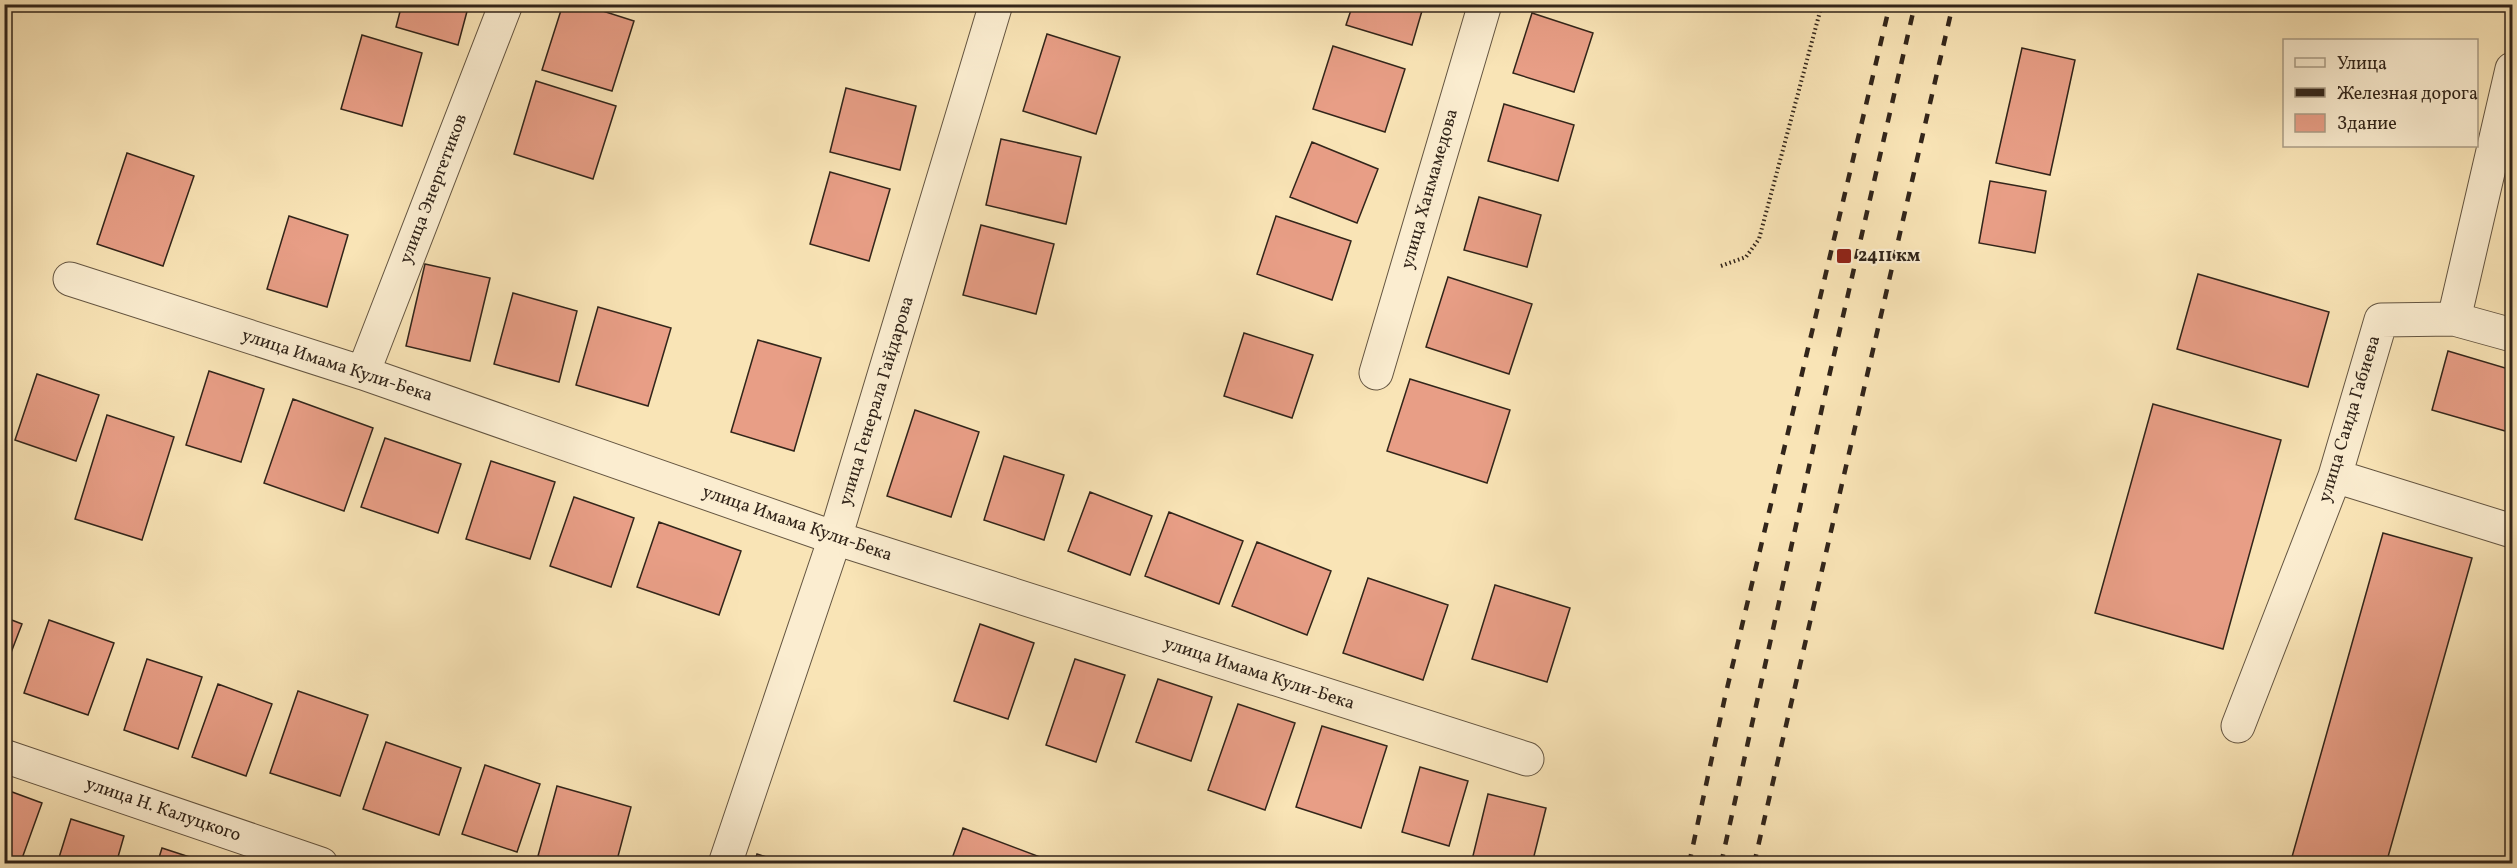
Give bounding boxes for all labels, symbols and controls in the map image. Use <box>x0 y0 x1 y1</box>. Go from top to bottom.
legend <box>2283 39 2478 147</box>
text: Улица <box>2337 52 2387 77</box>
text: Железная дорога <box>2337 82 2478 107</box>
street label: улица Ханмамедова <box>1395 106 1465 272</box>
street label: улица Энергетиков <box>394 110 474 268</box>
text: Здание <box>2337 112 2397 137</box>
place label: 2411 км <box>1858 244 1921 269</box>
marker: 2411 км <box>1835 247 1853 265</box>
street label: улица Генерала Гайдарова <box>833 293 921 509</box>
street label: улица Имама Кули-Бека <box>238 323 436 409</box>
street label: улица Саида Габиева <box>2313 332 2387 505</box>
street label: улица Имама Кули-Бека <box>699 480 895 568</box>
street label: улица Имама Кули-Бека <box>1160 631 1358 717</box>
street label: улица Н. Калуцкого <box>82 772 244 848</box>

